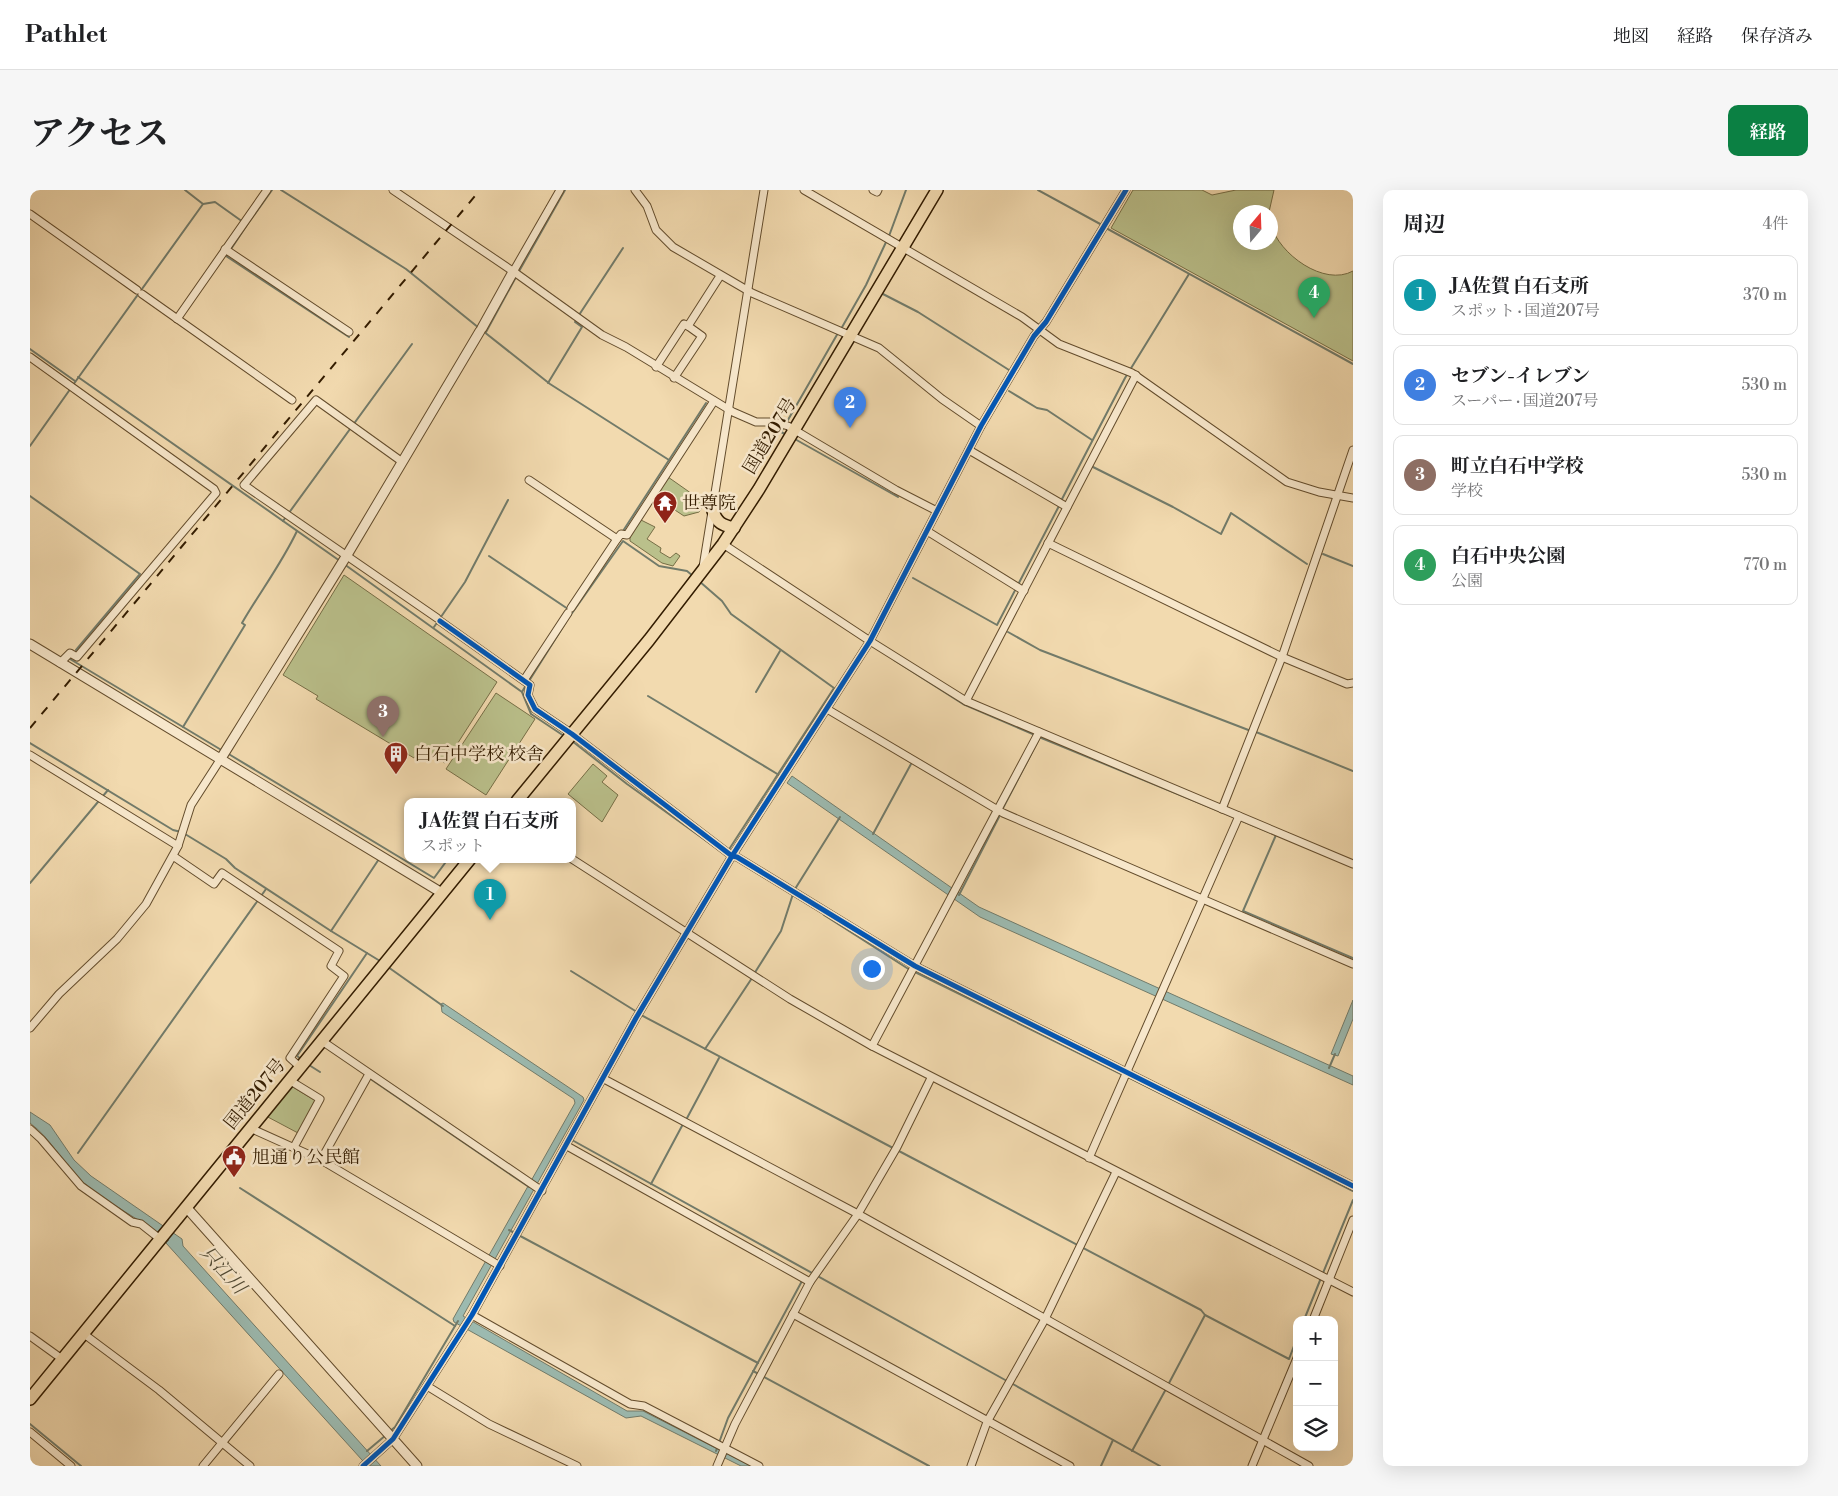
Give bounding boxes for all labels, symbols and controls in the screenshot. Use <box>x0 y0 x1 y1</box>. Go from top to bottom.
text: Pathlet <box>25 20 107 50</box>
text: 地図 <box>1613 25 1649 48</box>
text: 経路 <box>1677 25 1713 48</box>
text: 保存済み <box>1741 25 1813 48</box>
button: 経路 <box>1728 105 1808 156</box>
text: アクセス <box>30 113 169 156</box>
north arrow <box>1233 205 1278 250</box>
text: 周辺 <box>1403 212 1445 238</box>
text: 4件 <box>1762 214 1788 234</box>
text: JA佐賀 白石支所 <box>1451 274 1589 298</box>
pin: 4 <box>1298 277 1330 318</box>
text: 1 <box>1416 285 1424 305</box>
text: 370 m <box>1743 285 1787 305</box>
text: スポット · 国道207号 <box>1451 301 1600 321</box>
text: セブン-イレブン <box>1451 364 1590 388</box>
text: 2 <box>1415 375 1425 395</box>
text: 530 m <box>1741 375 1787 395</box>
pin: 2 <box>834 387 866 428</box>
text: スーパー · 国道207号 <box>1451 391 1598 411</box>
street label: 国道207号 <box>738 394 802 478</box>
text: 町立白石中学校 <box>1451 454 1584 478</box>
text: 3 <box>1415 465 1425 485</box>
text: 530 m <box>1741 465 1787 485</box>
text: 学校 <box>1451 481 1483 501</box>
temple icon: 世尊院 <box>652 490 678 524</box>
place label: 世尊院 <box>682 492 736 515</box>
text: 白石中央公園 <box>1451 544 1565 568</box>
text: 4 <box>1415 555 1425 575</box>
text: 770 m <box>1743 555 1787 575</box>
text: 公園 <box>1451 571 1483 591</box>
pin: 3 <box>367 696 399 737</box>
building icon: 白石中学校 校舎 <box>383 741 409 775</box>
place label: 白石中学校 校舎 <box>414 743 544 766</box>
popup <box>404 798 576 863</box>
text: JA佐賀 白石支所 <box>421 809 559 833</box>
text: スポット <box>421 836 485 856</box>
pin: 1 <box>474 879 506 920</box>
your location <box>859 956 885 982</box>
street label: 国道207号 <box>219 1054 291 1134</box>
public building icon: 旭通り公民館 <box>221 1144 247 1178</box>
place label: 旭通り公民館 <box>252 1146 360 1169</box>
water label: 只江川 <box>195 1241 252 1301</box>
map controls <box>1293 1316 1338 1451</box>
button: + <box>1293 1316 1338 1361</box>
button: − <box>1293 1361 1338 1406</box>
button: layers <box>1293 1406 1338 1451</box>

